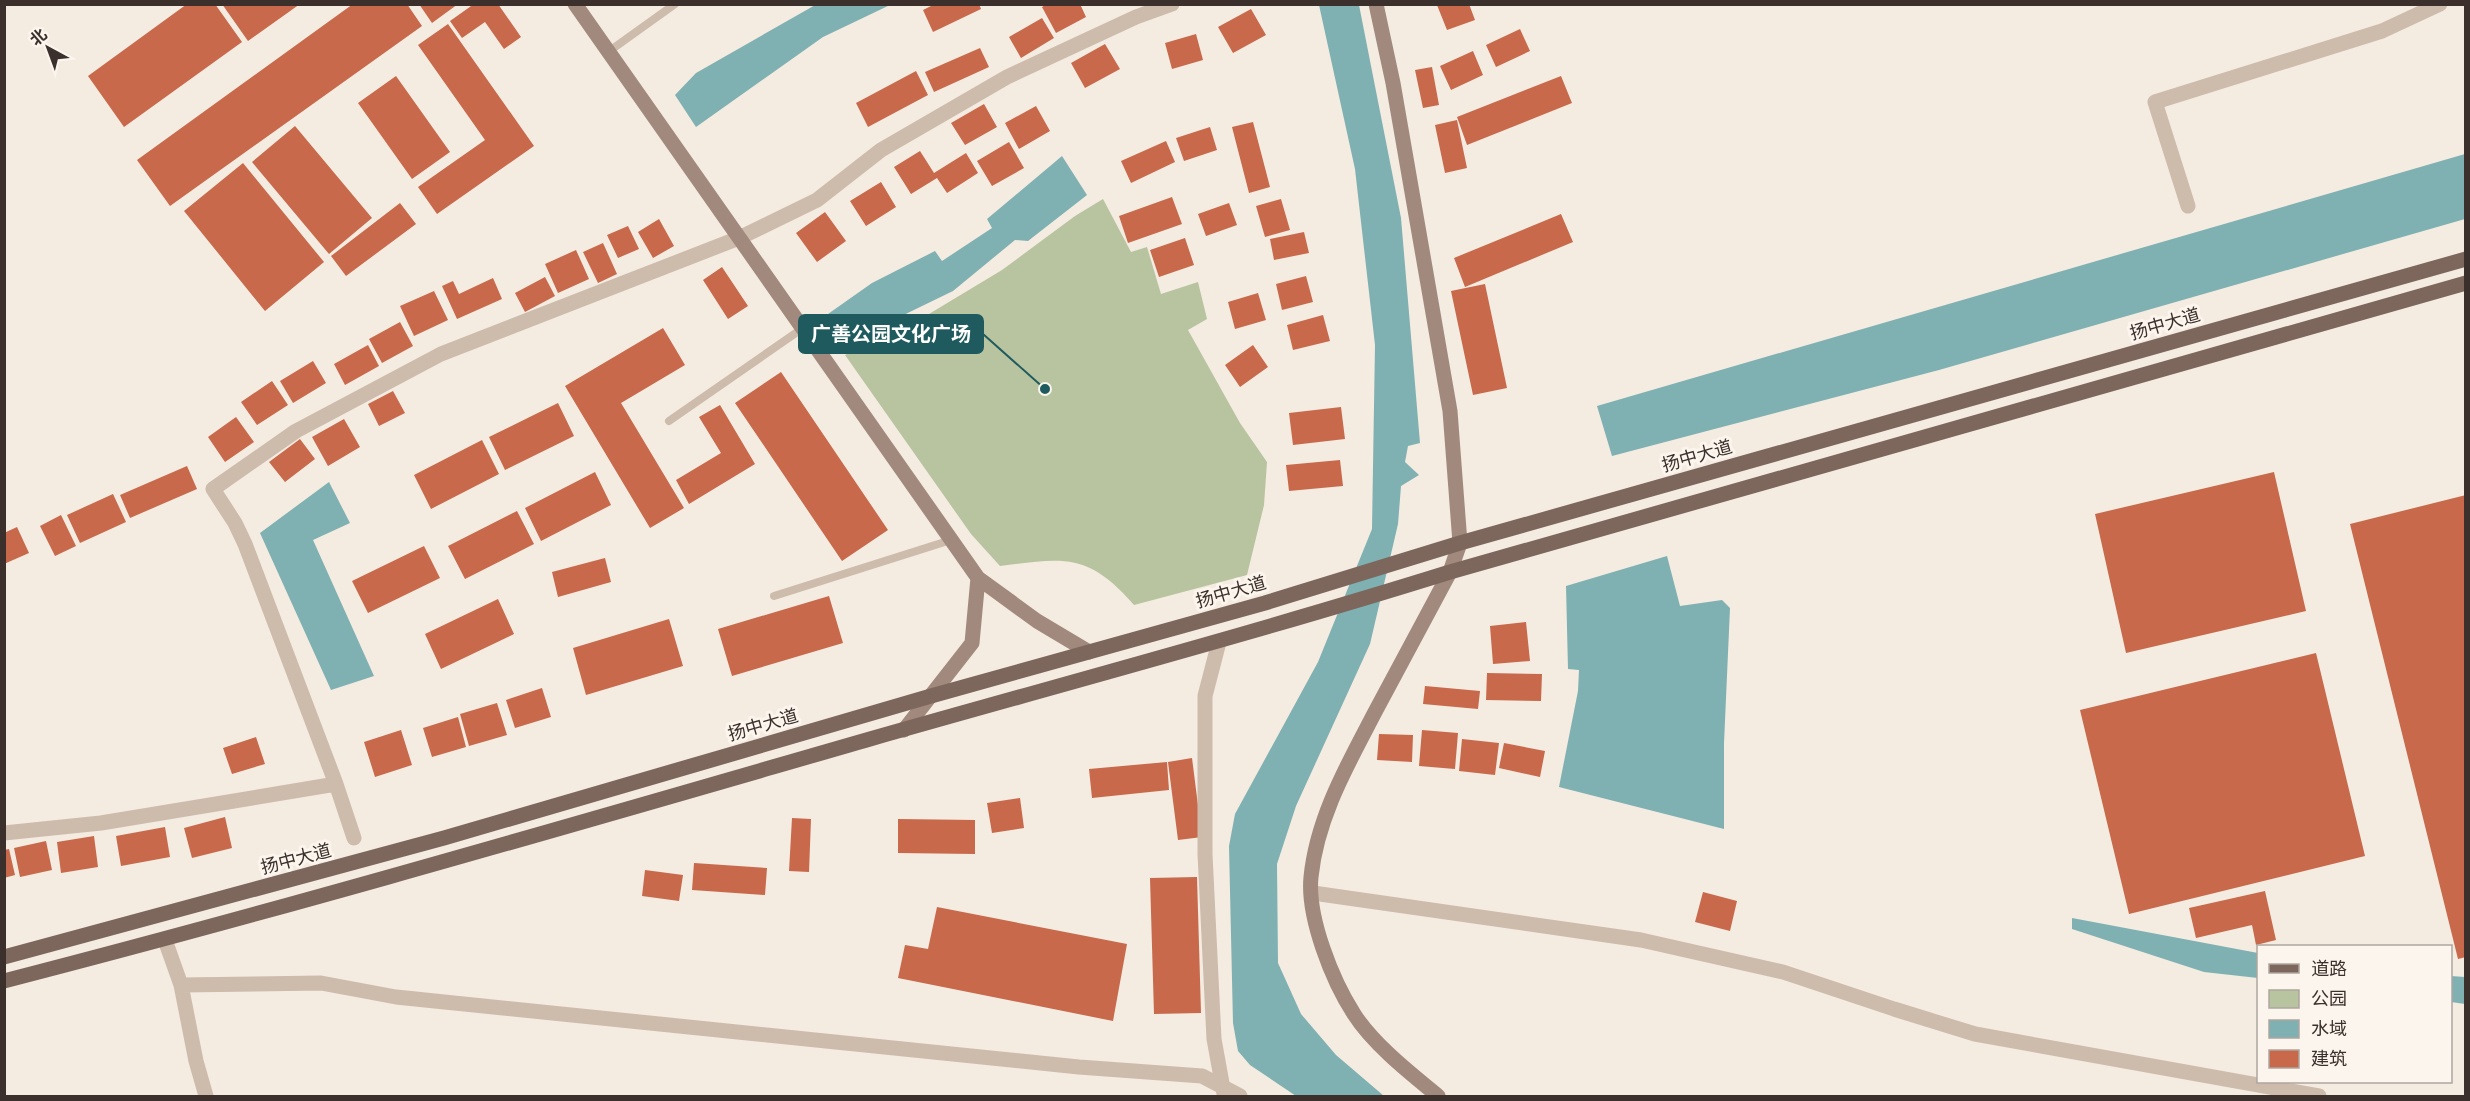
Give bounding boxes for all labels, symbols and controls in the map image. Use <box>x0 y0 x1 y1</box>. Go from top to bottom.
north arrow <box>18 18 78 78</box>
text: 北 <box>26 24 50 49</box>
street label: 扬中大道 <box>2127 303 2202 344</box>
callout: 广善公园文化广场 <box>799 315 983 353</box>
text: 广善公园文化广场 <box>811 321 971 345</box>
street label: 扬中大道 <box>1659 435 1734 476</box>
street label: 扬中大道 <box>1193 571 1268 612</box>
street label: 扬中大道 <box>725 704 800 745</box>
street label: 扬中大道 <box>258 838 333 878</box>
legend <box>2257 945 2452 1083</box>
text: 道路 <box>2311 957 2347 979</box>
text: 公园 <box>2311 987 2347 1009</box>
text: 水域 <box>2311 1017 2347 1039</box>
text: 建筑 <box>2311 1047 2347 1069</box>

